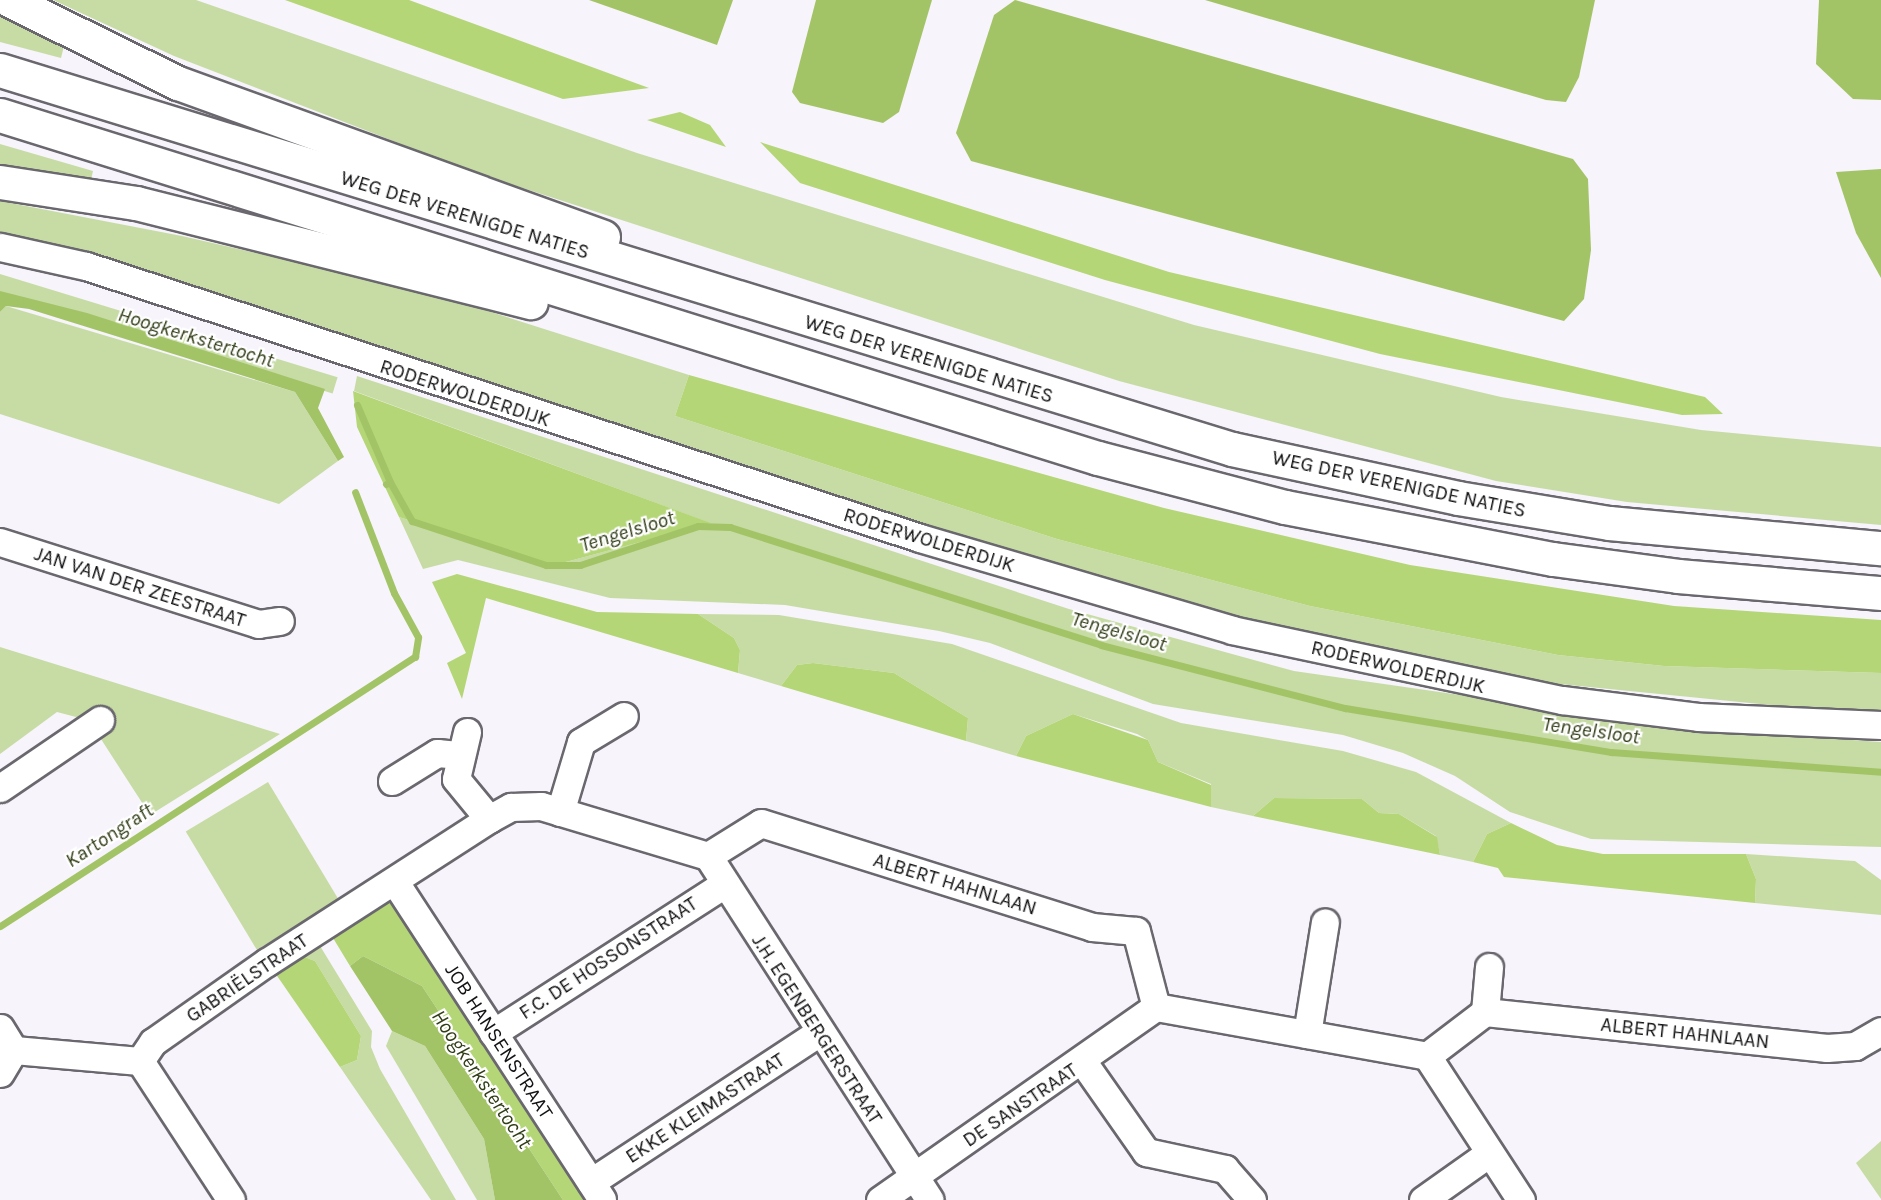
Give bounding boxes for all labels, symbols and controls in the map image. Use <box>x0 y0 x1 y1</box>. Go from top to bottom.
street label: WEG DER VERENIGDE NATIES <box>338 166 592 264</box>
water label: Hoogkerkstertocht <box>115 301 277 373</box>
street label: WEG DER VERENIGDE NATIES <box>802 310 1056 408</box>
street label: RODERWOLDERDIJK <box>377 354 553 432</box>
street label: WEG DER VERENIGDE NATIES <box>1270 445 1528 523</box>
street label: RODERWOLDERDIJK <box>841 503 1017 577</box>
water label: Tengelsloot <box>577 505 677 557</box>
street label: JAN VAN DER ZEESTRAAT <box>31 541 249 633</box>
water label: Tengelsloot <box>1069 605 1169 657</box>
street label: RODERWOLDERDIJK <box>1309 635 1487 699</box>
water label: Tengelsloot <box>1541 711 1641 749</box>
water label: Kartongraft <box>60 797 158 873</box>
street label: ALBERT HAHNLAAN <box>870 848 1040 920</box>
street label: F.C. DE HOSSONSTRAAT <box>514 891 702 1025</box>
street label: GABRIËLSTRAAT <box>182 928 312 1028</box>
street label: J.H. EGENBERGERSTRAAT <box>747 930 887 1128</box>
street label: JOB HANSENSTRAAT <box>440 959 558 1123</box>
water label: Hoogkerkstertocht <box>426 1005 538 1153</box>
street label: ALBERT HAHNLAAN <box>1599 1012 1771 1054</box>
street label: EKKE KLEIMASTRAAT <box>621 1048 789 1168</box>
street label: DE SANSTRAAT <box>958 1058 1082 1152</box>

